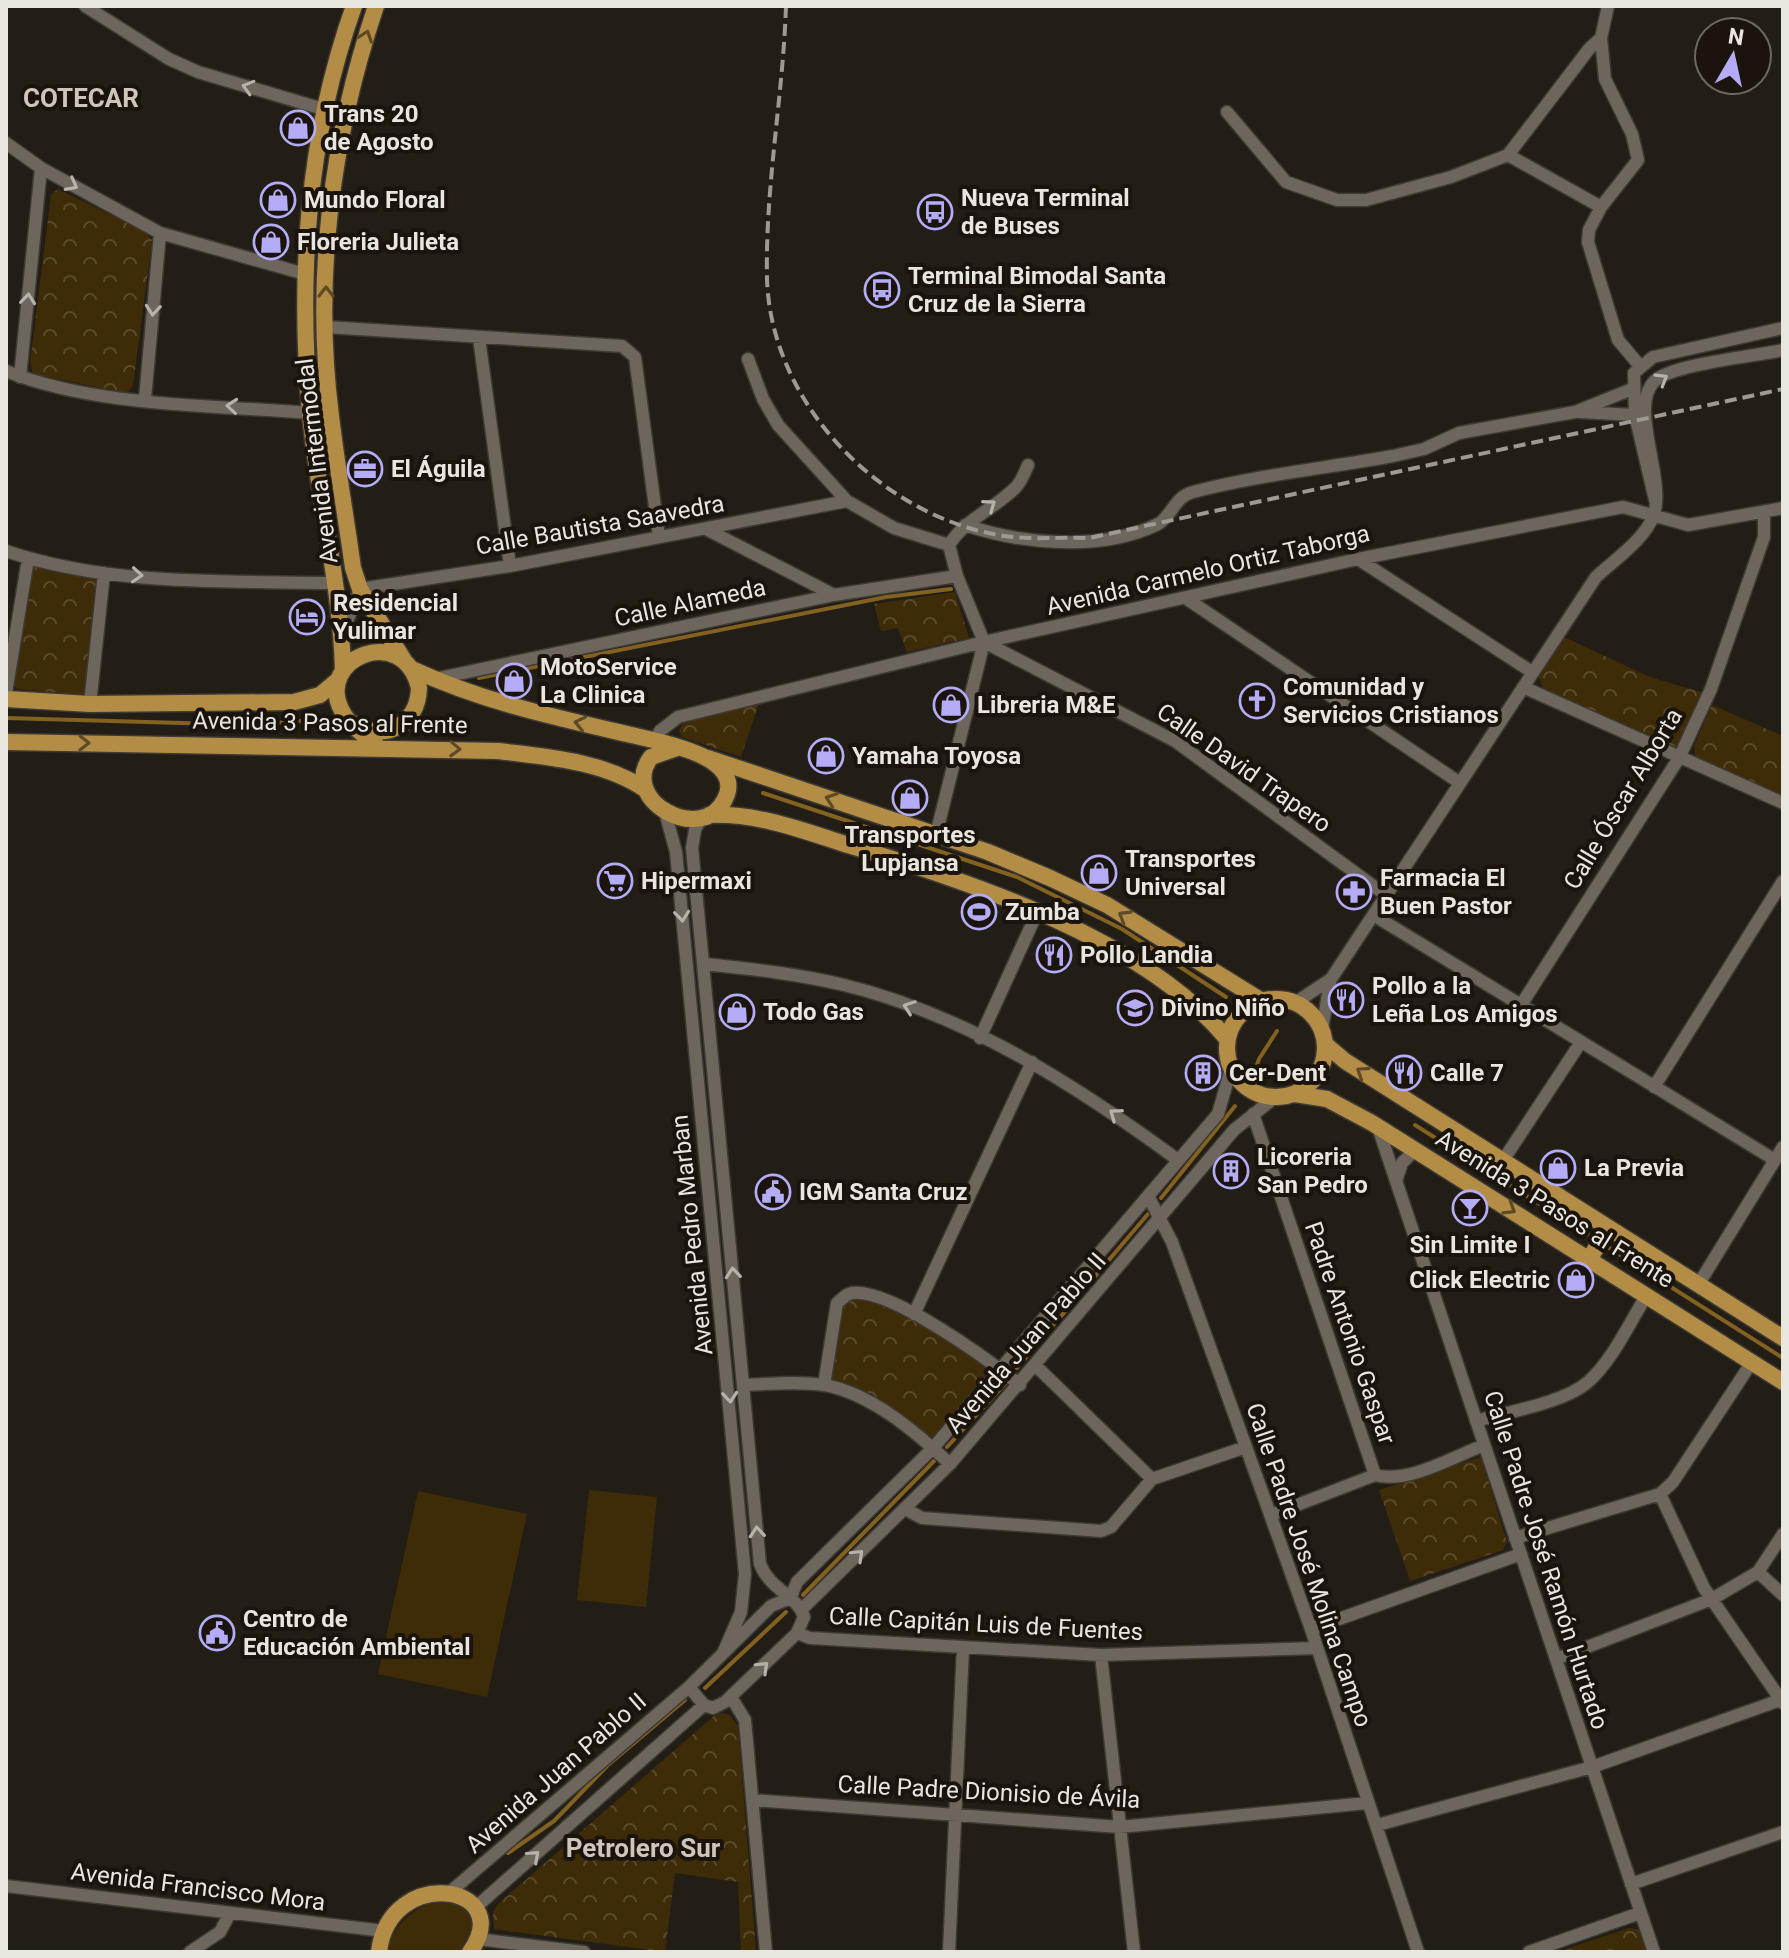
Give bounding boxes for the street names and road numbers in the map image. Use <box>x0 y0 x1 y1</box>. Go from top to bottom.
street label: Avenida Intermodal <box>291 357 343 565</box>
street label: Calle Bautista Saavedra <box>474 489 726 561</box>
street label: Avenida Carmelo Ortiz Taborga <box>1044 519 1372 621</box>
street label: Calle Alameda <box>612 573 768 633</box>
street label: Calle David Trapero <box>1152 697 1336 839</box>
street label: Calle Óscar Alborta <box>1558 704 1688 894</box>
street label: Avenida 3 Pasos al Frente <box>192 707 468 739</box>
street label: Avenida Pedro Marban <box>665 1113 719 1357</box>
street label: Avenida 3 Pasos al Frente <box>1431 1124 1679 1294</box>
street label: Padre Antonio Gaspar <box>1299 1218 1401 1448</box>
street label: Avenida Juan Pablo II <box>940 1247 1112 1439</box>
street label: Calle Padre José Ramón Hurtado <box>1478 1387 1614 1733</box>
street label: Calle Padre José Molina Campo <box>1240 1399 1378 1731</box>
street label: Calle Capitán Luis de Fuentes <box>828 1602 1144 1646</box>
street label: Avenida Juan Pablo II <box>460 1687 652 1859</box>
street label: Calle Padre Dionisio de Ávila <box>837 1770 1141 1814</box>
street label: Avenida Francisco Mora <box>69 1857 327 1917</box>

